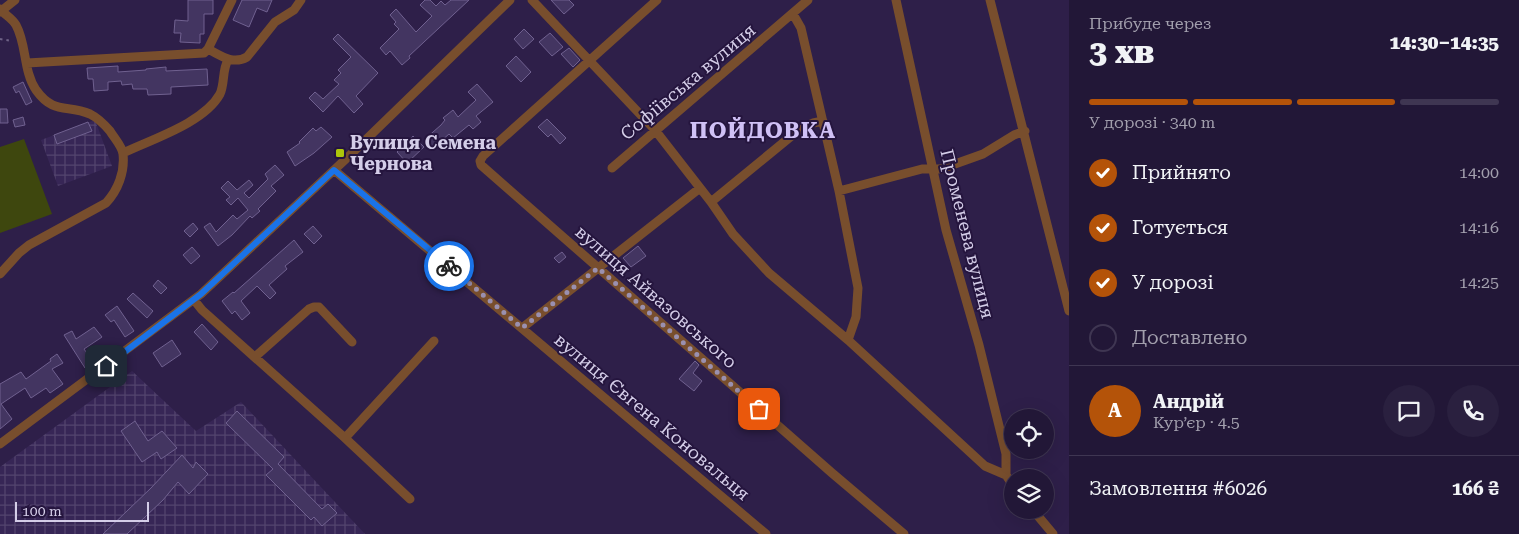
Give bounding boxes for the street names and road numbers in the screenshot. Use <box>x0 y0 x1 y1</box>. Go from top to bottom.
street label: Софіївська вулиця <box>616 19 759 144</box>
street label: Променева вулиця <box>936 147 999 321</box>
street label: вулиця Айвазовського <box>571 221 741 372</box>
street label: вулиця Євгена Коновальця <box>551 329 754 504</box>

